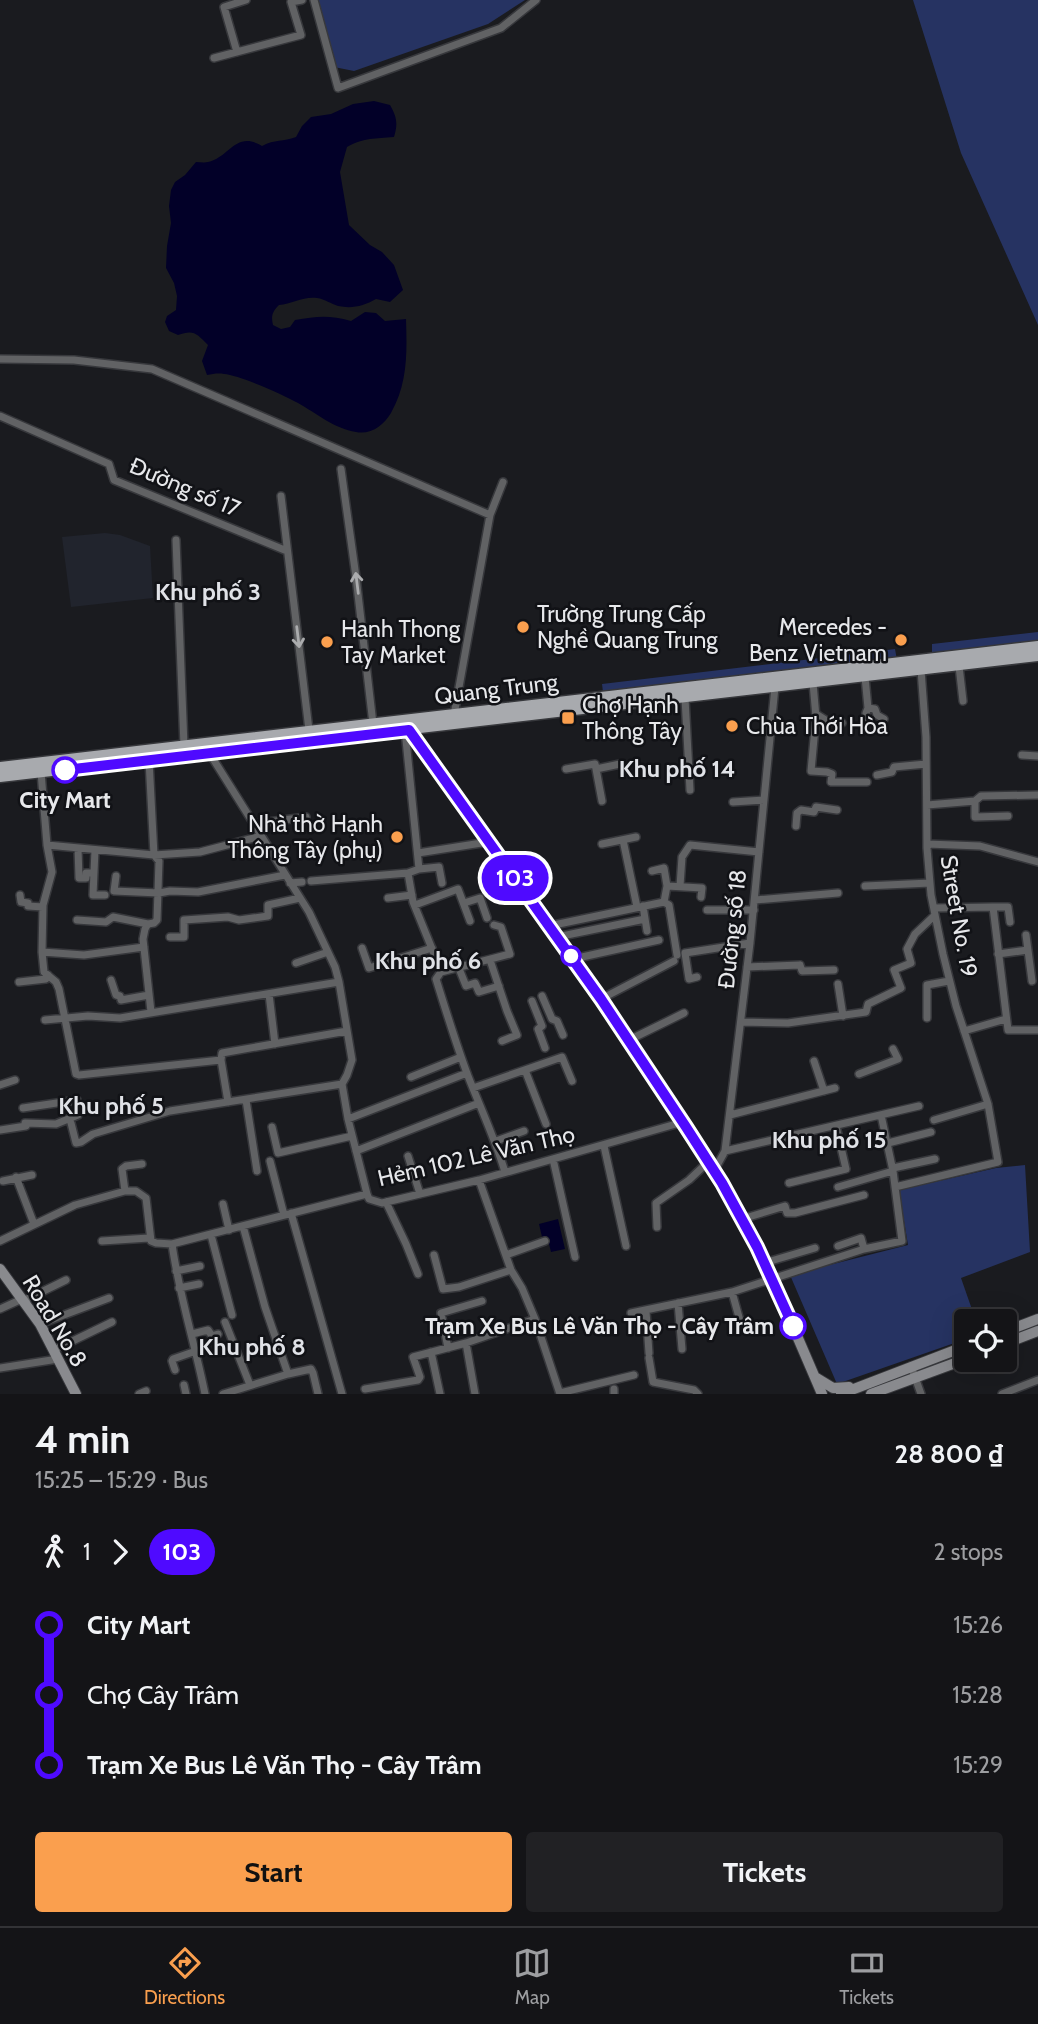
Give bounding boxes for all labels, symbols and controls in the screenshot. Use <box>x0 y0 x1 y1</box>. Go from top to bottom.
street label: Đường số 17 <box>126 451 245 523</box>
one-way arrow <box>350 572 363 595</box>
district label: Khu phố 3 <box>155 577 261 606</box>
place label: Trường Trung Cấp Nghề Quang Trung <box>537 600 718 654</box>
place label: Mercedes - Benz Vietnam <box>749 613 887 667</box>
place label: Hanh Thong Tay Market <box>341 615 461 669</box>
marker: Trường Trung Cấp Nghề Quang Trung <box>515 619 531 635</box>
one-way arrow <box>291 625 304 647</box>
marker: Mercedes - Benz Vietnam <box>893 632 909 648</box>
marker: Hanh Thong Tay Market <box>319 634 335 650</box>
street label: Quang Trung <box>433 667 560 710</box>
place label: Chợ Hạnh Thông Tây <box>582 691 682 745</box>
marker: Chợ Hạnh Thông Tây <box>560 710 576 726</box>
place label: Chùa Thới Hòa <box>746 712 888 740</box>
marker: Chùa Thới Hòa <box>724 718 740 734</box>
district label: Khu phố 14 <box>619 754 735 783</box>
marker: City Mart <box>52 757 78 783</box>
place label: City Mart <box>19 786 111 814</box>
place label: Nhà thờ Hạnh Thông Tây (phụ) <box>227 810 383 864</box>
marker: Nhà thờ Hạnh Thông Tây (phụ) <box>389 829 405 845</box>
street label: Street No. 19 <box>935 853 983 979</box>
line badge: 103 <box>475 855 555 901</box>
text: 103 <box>496 863 534 892</box>
street label: Đường số 18 <box>712 868 752 990</box>
district label: Khu phố 6 <box>375 946 481 975</box>
unlabelled marker <box>561 946 581 966</box>
district label: Khu phố 5 <box>58 1091 164 1120</box>
street label: Hẻm 102 Lê Văn Thọ <box>375 1120 577 1192</box>
district label: Khu phố 15 <box>772 1125 886 1154</box>
street label: Road No.8 <box>17 1270 93 1372</box>
map controls <box>954 1309 1017 1372</box>
button: locate <box>954 1309 1017 1372</box>
place label: Trạm Xe Bus Lê Văn Thọ - Cây Trâm <box>425 1312 774 1340</box>
marker: Trạm Xe Bus Lê Văn Thọ - Cây Trâm <box>780 1313 806 1339</box>
district label: Khu phố 8 <box>198 1332 306 1361</box>
text: 4 min <box>35 1416 130 1463</box>
text: 28 800 ₫ <box>895 1438 1003 1470</box>
text: 15:25 – 15:29 · Bus <box>35 1466 208 1494</box>
icon: walk <box>35 1533 73 1571</box>
icon: forward <box>101 1533 139 1571</box>
text: 103 <box>163 1537 201 1566</box>
text: 1 <box>83 1538 91 1566</box>
text: 2 stops <box>934 1538 1003 1566</box>
text: City Mart <box>87 1609 190 1641</box>
text: 15:26 <box>953 1611 1003 1639</box>
text: Chợ Cây Trâm <box>87 1679 239 1711</box>
text: 15:28 <box>952 1681 1003 1709</box>
text: Trạm Xe Bus Lê Văn Thọ - Cây Trâm <box>87 1749 482 1781</box>
text: 15:29 <box>953 1751 1003 1779</box>
button: Start <box>35 1832 512 1912</box>
button: Tickets <box>526 1832 1003 1912</box>
tab: Directions <box>144 1944 225 2009</box>
tab: Map <box>513 1944 551 2009</box>
tab: Tickets <box>839 1944 894 2009</box>

